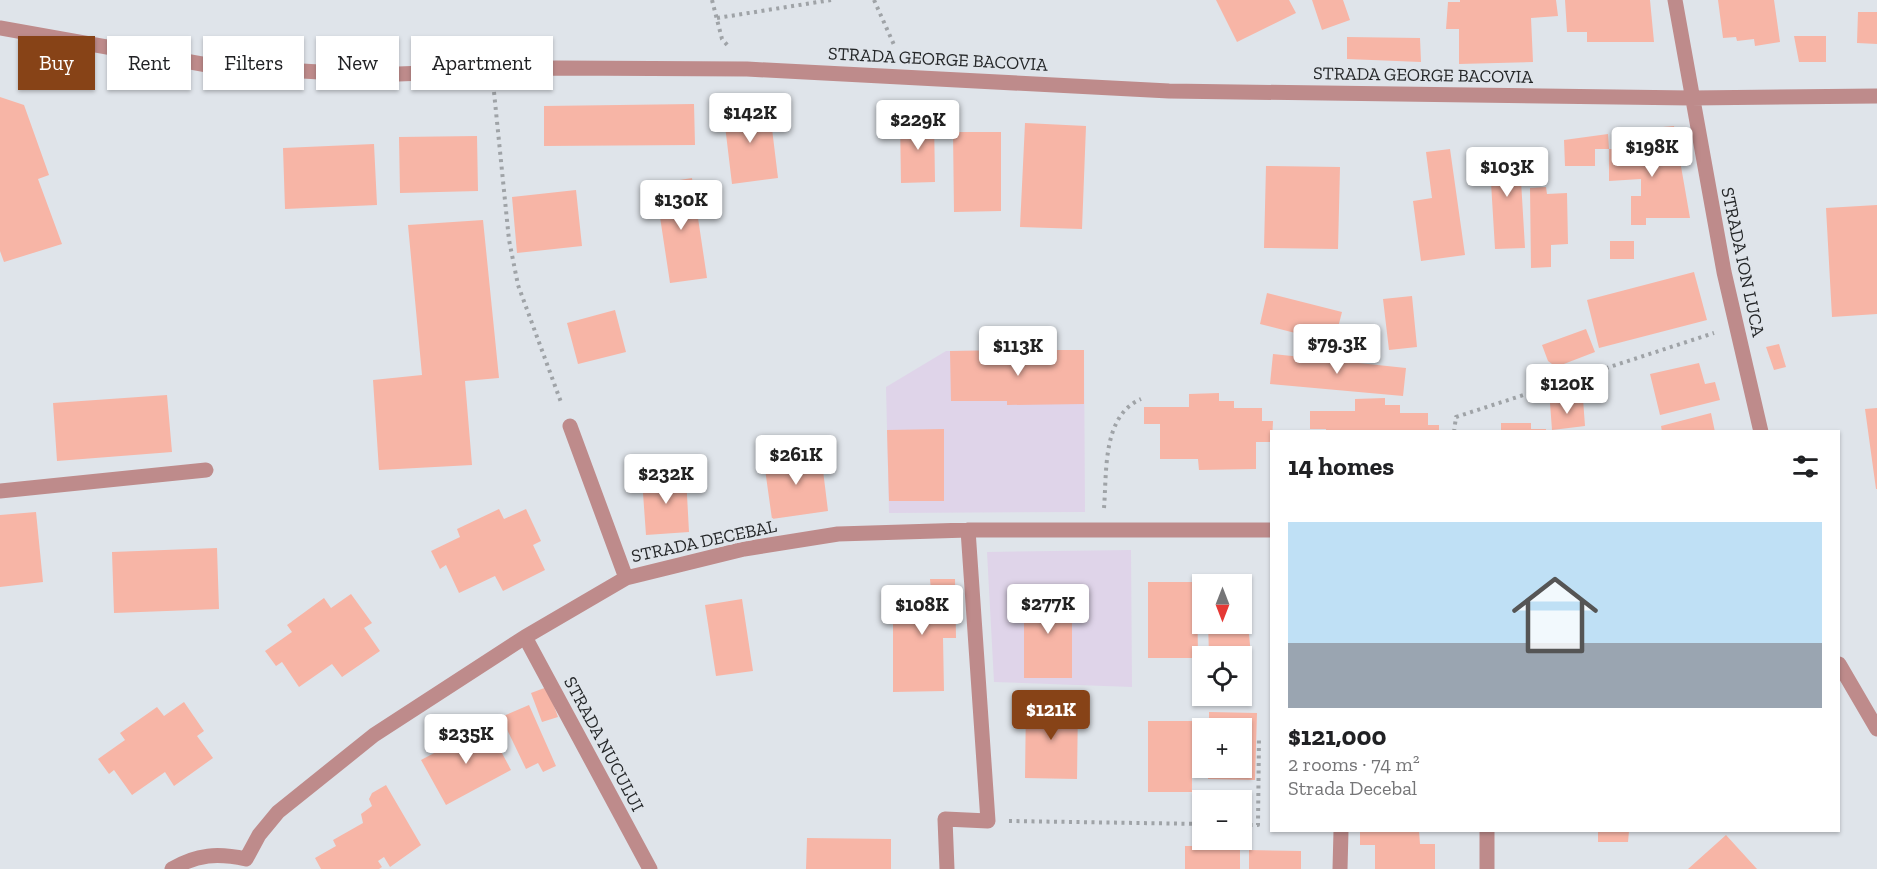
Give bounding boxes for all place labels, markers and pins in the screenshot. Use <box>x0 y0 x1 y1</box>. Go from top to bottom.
pin: $142K <box>708 93 792 144</box>
pin: $229K <box>876 100 960 151</box>
pin: $198K <box>1610 127 1694 178</box>
pin: $103K <box>1465 147 1549 198</box>
pin: $130K <box>639 180 723 231</box>
pin: $79.3K <box>1288 324 1386 375</box>
pin: $113K <box>976 326 1060 377</box>
pin: $120K <box>1525 364 1609 415</box>
pin: $261K <box>754 435 838 486</box>
pin: $232K <box>624 454 708 505</box>
pin: $277K <box>1006 584 1090 635</box>
pin: $108K <box>880 585 964 636</box>
pin: $121K <box>1009 690 1093 741</box>
pin: $235K <box>424 714 508 765</box>

